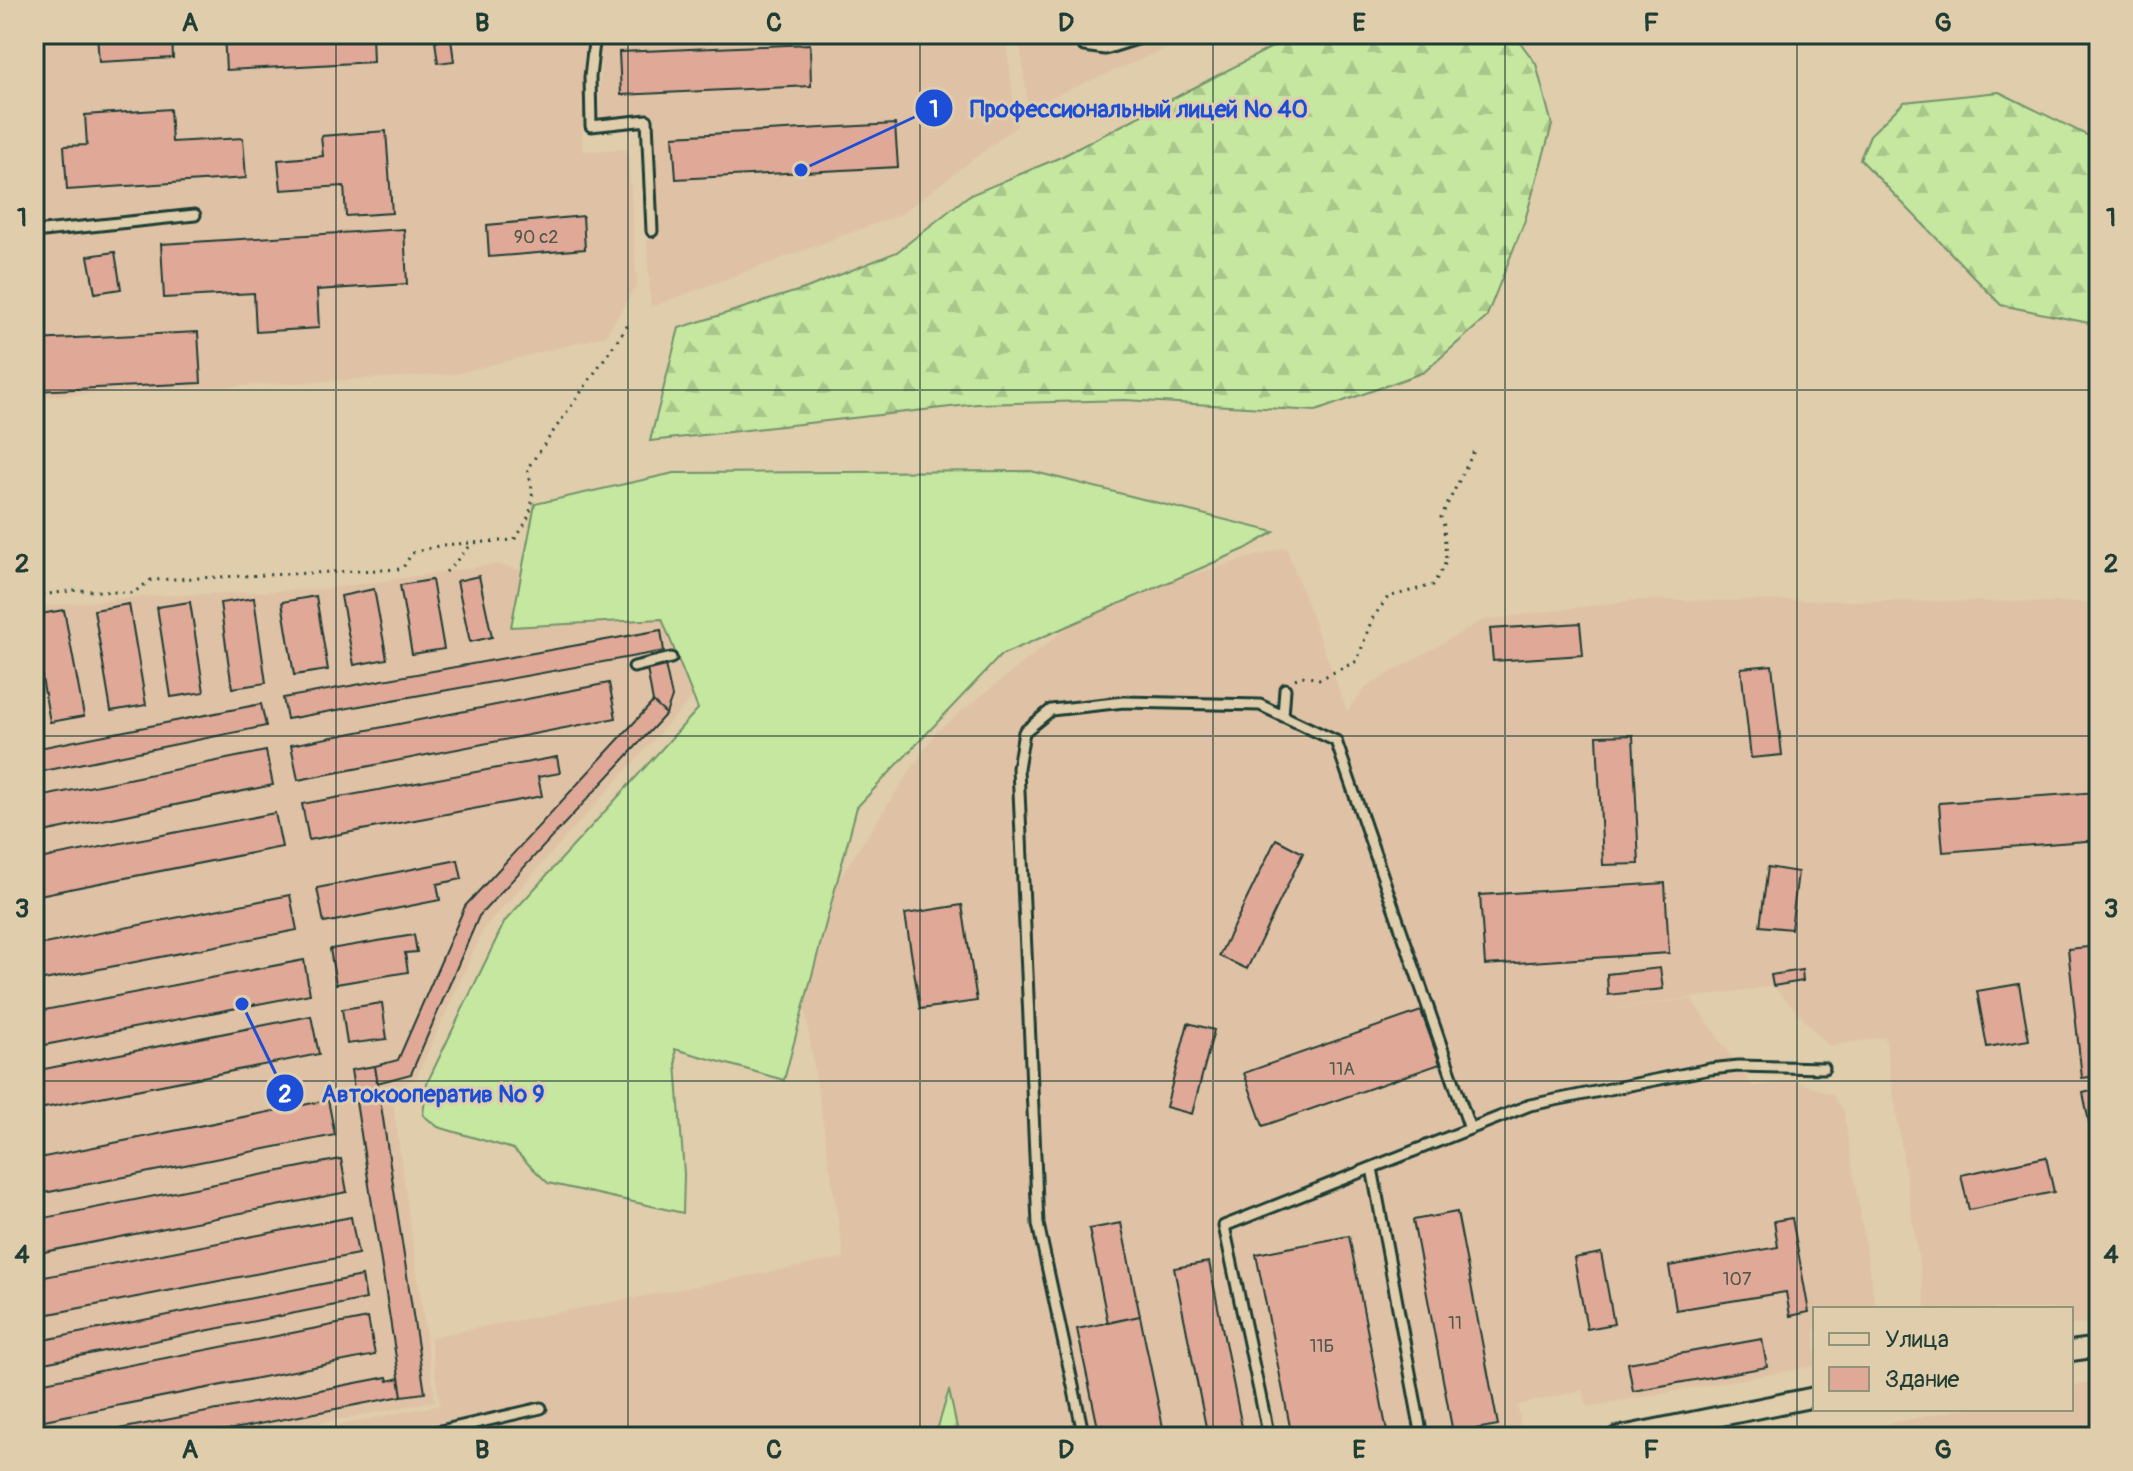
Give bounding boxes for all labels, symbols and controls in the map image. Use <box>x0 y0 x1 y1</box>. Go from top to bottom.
text: A <box>182 7 199 39</box>
text: B <box>475 7 489 39</box>
text: C <box>766 7 782 39</box>
text: D <box>1058 7 1074 39</box>
text: E <box>1352 7 1366 39</box>
text: F <box>1643 7 1659 39</box>
text: G <box>1934 7 1952 39</box>
callout: Профессиональный лицей № 40 <box>914 84 1323 132</box>
text: 1 <box>929 95 939 124</box>
text: Профессиональный лицей № 40 <box>970 95 1308 124</box>
text: 1 <box>17 202 27 234</box>
text: 1 <box>2106 202 2116 234</box>
house number: 90 с2 <box>514 226 558 249</box>
text: 2 <box>15 548 29 580</box>
text: 2 <box>2104 548 2118 580</box>
text: 3 <box>15 893 29 925</box>
text: 3 <box>2104 893 2118 925</box>
house number: 11А <box>1329 1058 1355 1081</box>
callout: Автокооператив № 9 <box>265 1069 560 1117</box>
text: 2 <box>278 1080 292 1109</box>
text: Автокооператив № 9 <box>321 1080 545 1109</box>
text: 4 <box>14 1239 30 1271</box>
text: 4 <box>2103 1239 2119 1271</box>
house number: 107 <box>1723 1268 1752 1291</box>
legend <box>1813 1307 2073 1411</box>
house number: 11 <box>1448 1312 1462 1335</box>
text: Улица <box>1885 1325 1949 1354</box>
house number: 11Б <box>1310 1335 1334 1358</box>
text: Здание <box>1885 1365 1960 1394</box>
text: A <box>182 1434 199 1466</box>
text: B <box>475 1434 489 1466</box>
text: C <box>766 1434 782 1466</box>
text: D <box>1058 1434 1074 1466</box>
text: E <box>1352 1434 1366 1466</box>
text: F <box>1643 1434 1659 1466</box>
text: G <box>1934 1434 1952 1466</box>

